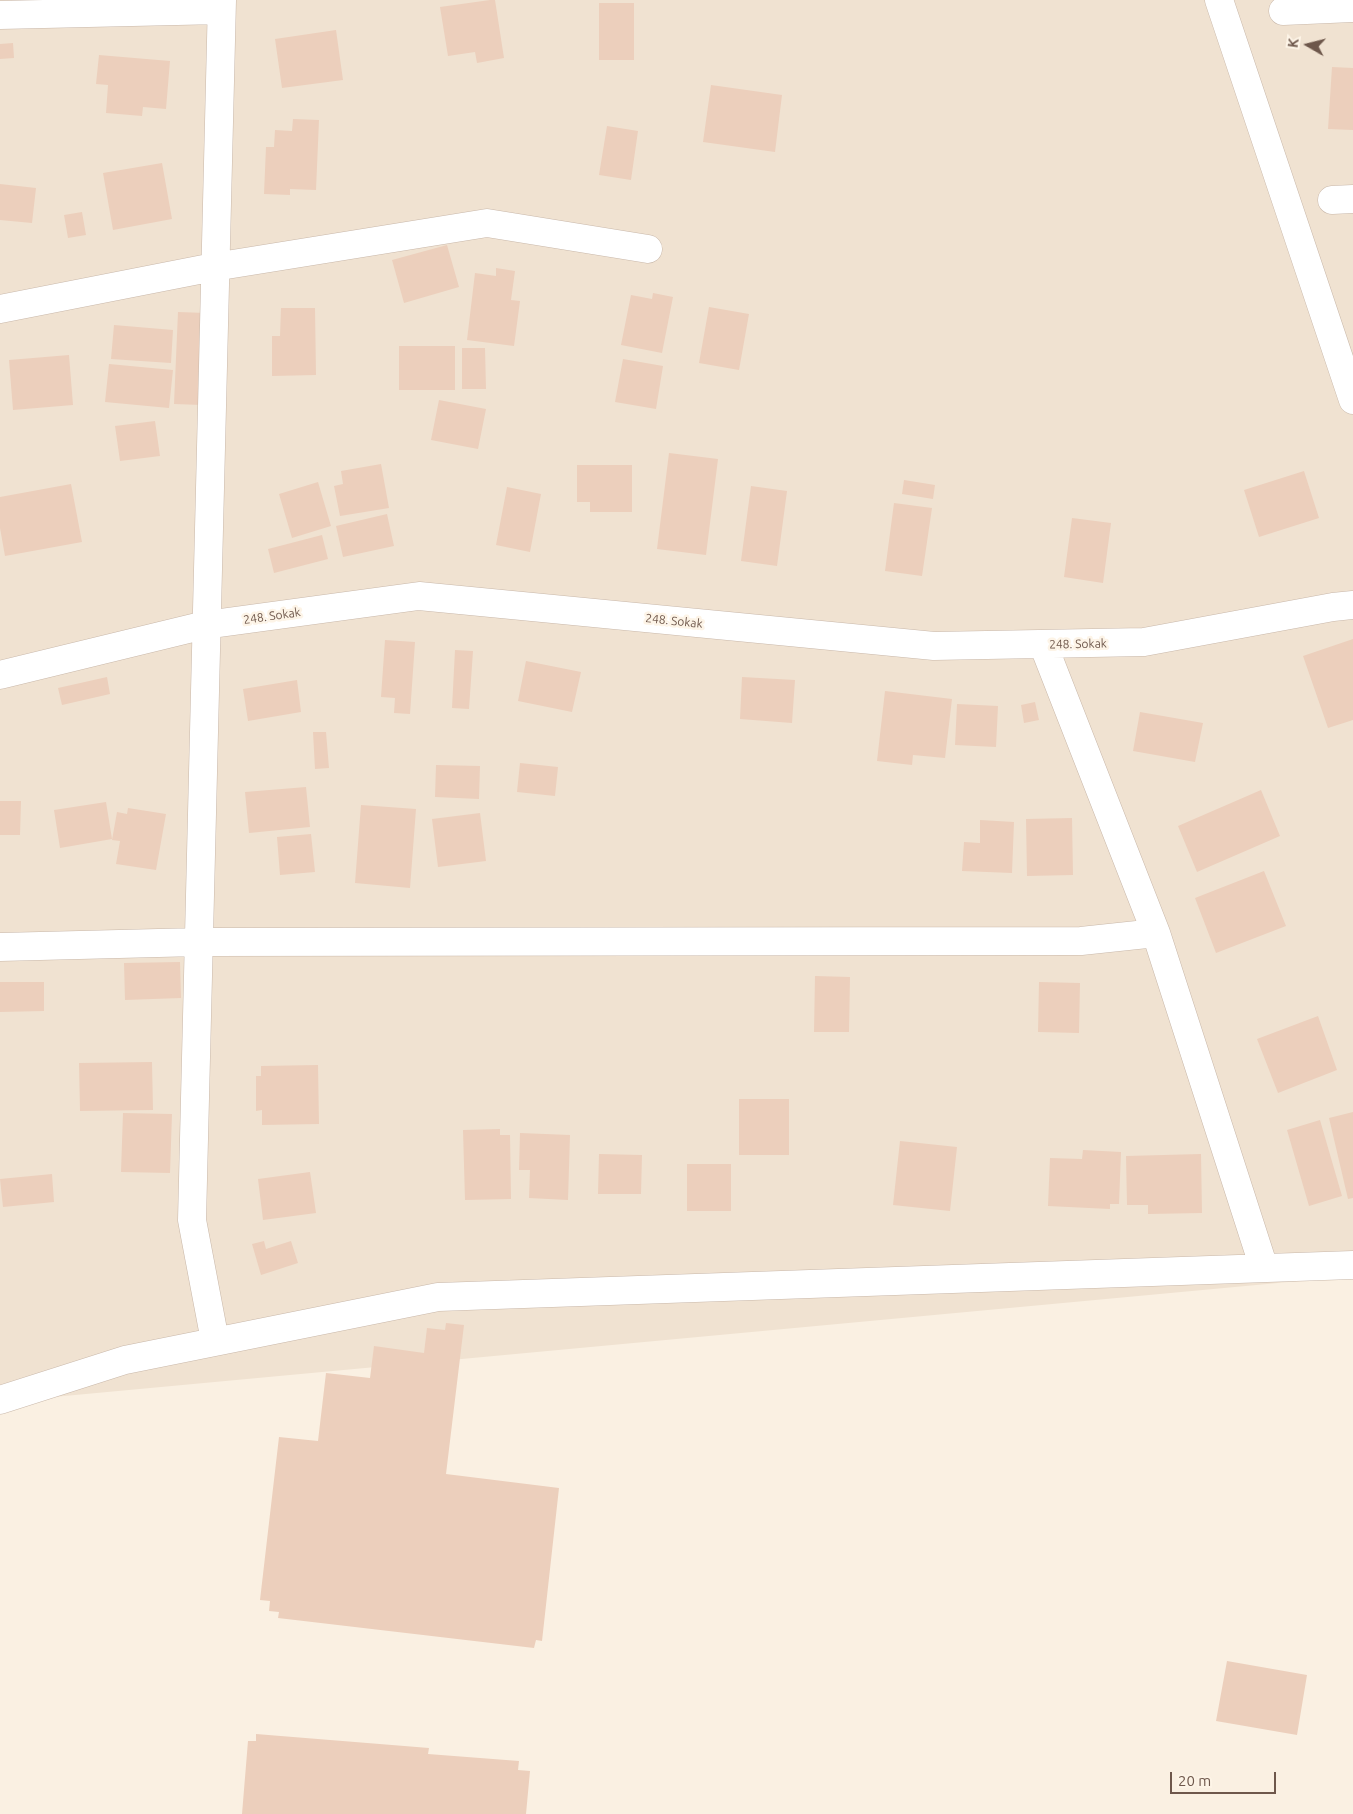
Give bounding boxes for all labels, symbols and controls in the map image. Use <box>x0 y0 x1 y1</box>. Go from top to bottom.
north arrow <box>1283 20 1333 70</box>
text: K <box>1285 37 1302 49</box>
street label: 248. Sokak <box>242 605 302 627</box>
street label: 248. Sokak <box>645 611 703 631</box>
street label: 248. Sokak <box>1049 636 1107 652</box>
scale bar <box>1173 1762 1279 1794</box>
text: 20 m <box>1178 1772 1211 1789</box>

